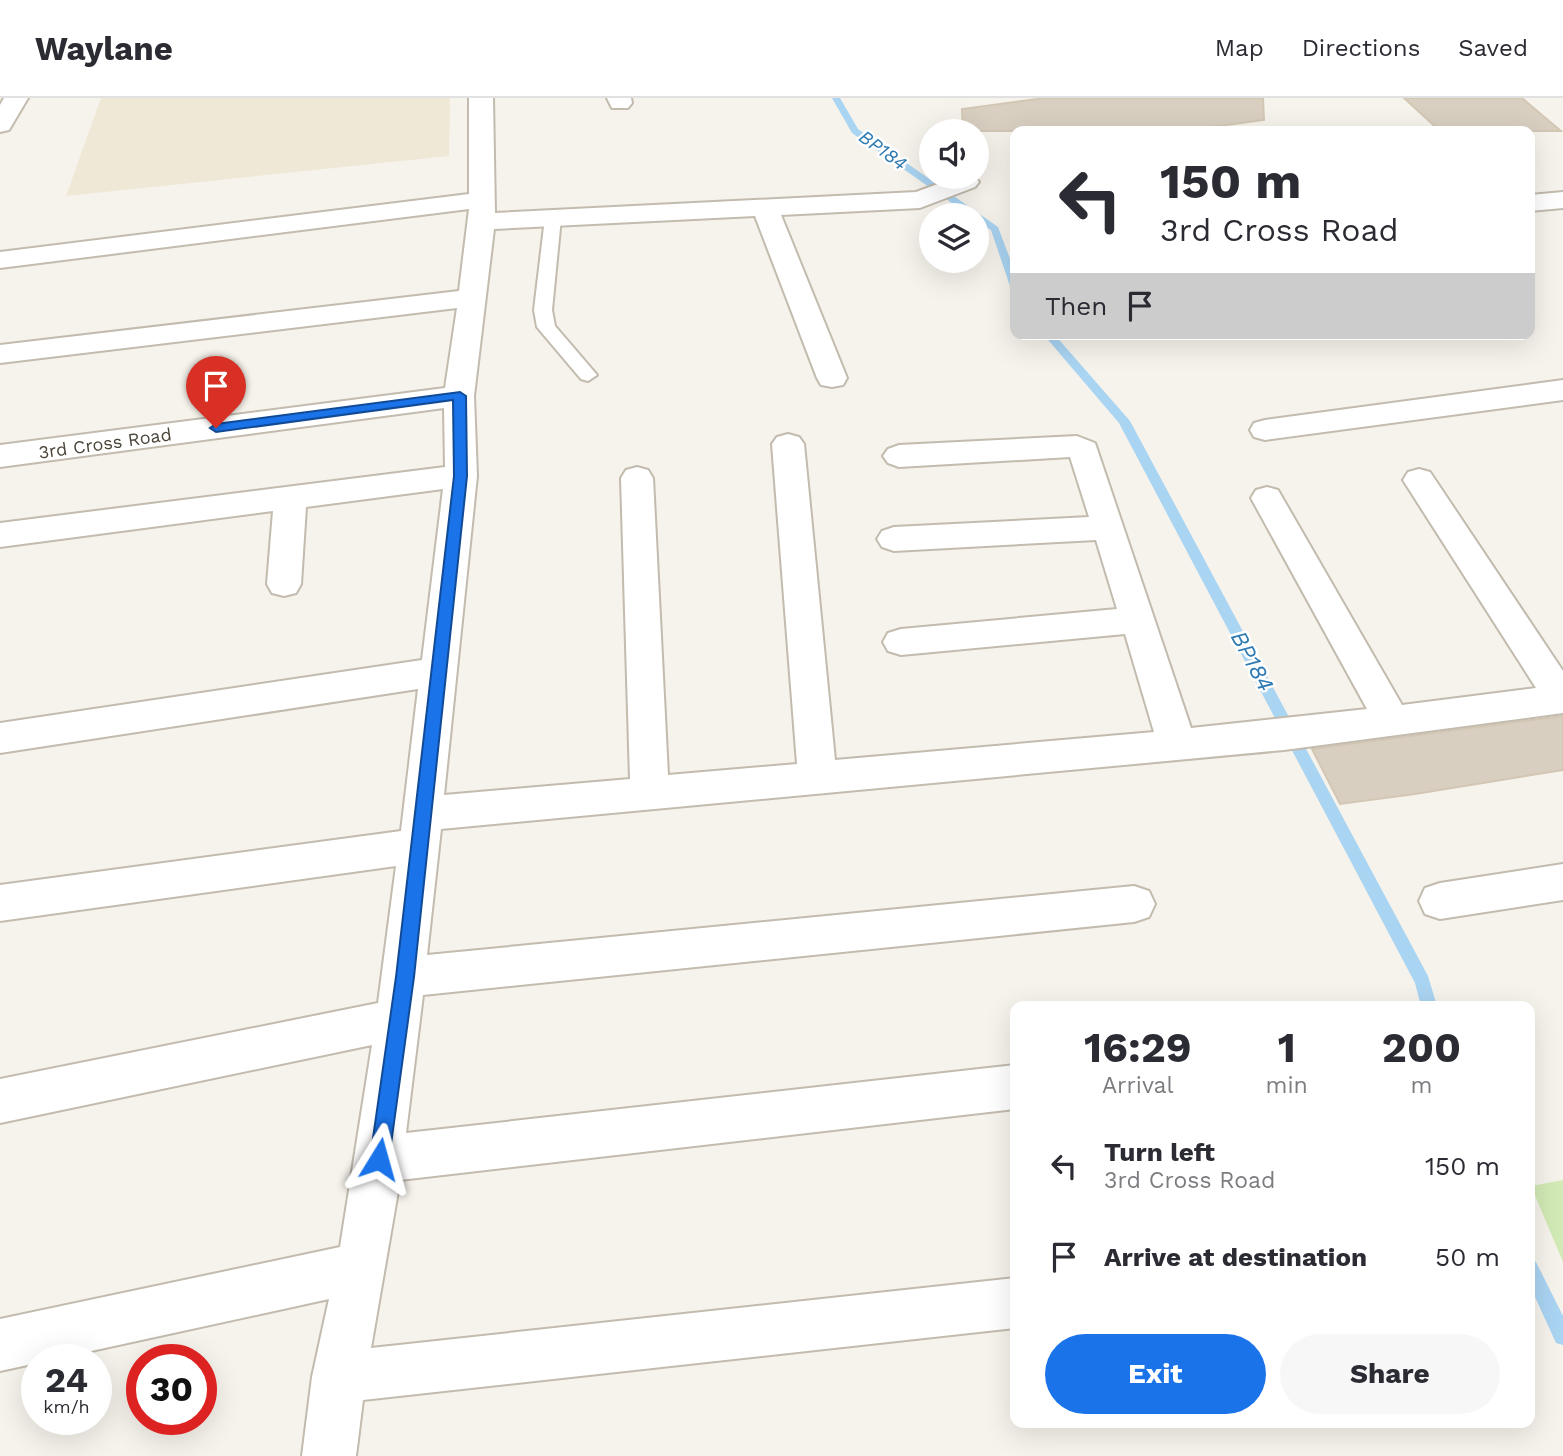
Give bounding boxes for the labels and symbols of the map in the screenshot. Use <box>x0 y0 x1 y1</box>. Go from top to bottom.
water label: BP184 <box>855 125 912 175</box>
pin <box>186 356 246 428</box>
street label: 3rd Cross Road <box>37 423 173 463</box>
water label: BP184 <box>1225 626 1279 696</box>
position arrow <box>342 1122 416 1196</box>
speed limit sign: 30 <box>126 1344 217 1435</box>

